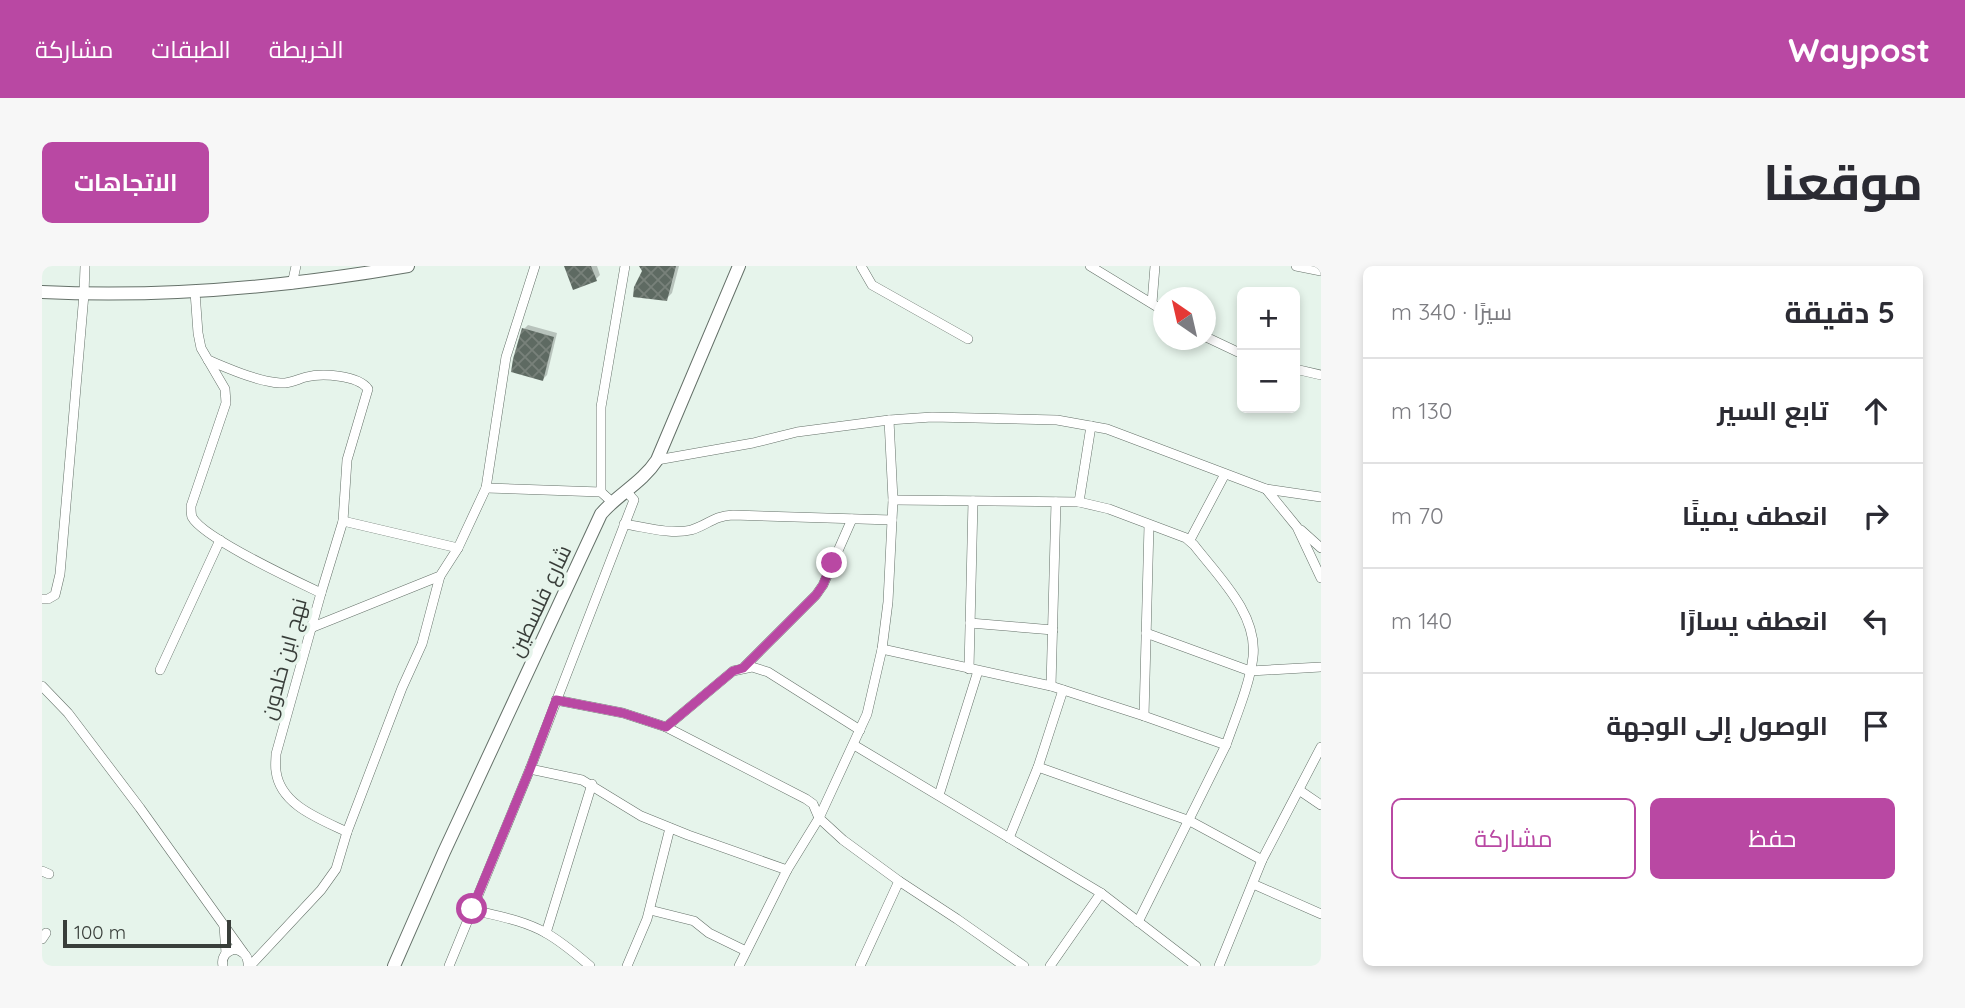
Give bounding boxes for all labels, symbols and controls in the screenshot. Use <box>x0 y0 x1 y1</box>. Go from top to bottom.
text: Waypost <box>1788 29 1930 70</box>
text: مشاركة <box>35 34 113 64</box>
text: الطبقات <box>151 34 231 64</box>
text: الخريطة <box>269 34 344 64</box>
button: الاتجاهات <box>42 142 209 223</box>
text: موقعنا <box>1763 151 1923 212</box>
north arrow <box>1153 287 1216 350</box>
map controls <box>1237 287 1300 413</box>
button: + <box>1237 287 1300 350</box>
text: 5 دقيقة <box>1785 293 1895 331</box>
text: سيرًا · 340 m <box>1391 297 1512 326</box>
button: − <box>1237 350 1300 413</box>
icon: ahead <box>1857 392 1895 430</box>
text: تابع السير <box>1717 394 1828 427</box>
text: 130 m <box>1391 396 1453 425</box>
icon: right <box>1857 497 1895 535</box>
text: انعطف يمينًا <box>1682 499 1828 532</box>
text: 70 m <box>1391 501 1444 530</box>
street label: شارع فلسطين <box>502 541 578 661</box>
route end <box>816 547 847 578</box>
street label: نهج ابن خلدون <box>254 595 314 723</box>
icon: left <box>1857 602 1895 640</box>
text: انعطف يسارًا <box>1679 604 1828 637</box>
text: 140 m <box>1391 606 1452 635</box>
icon: arrive <box>1857 707 1895 745</box>
text: الوصول إلى الوجهة <box>1606 709 1828 742</box>
button: مشاركة <box>1391 798 1636 879</box>
button: حفظ <box>1650 798 1895 879</box>
route start <box>456 893 487 924</box>
scale bar <box>63 917 231 949</box>
text: 100 m <box>74 920 126 944</box>

